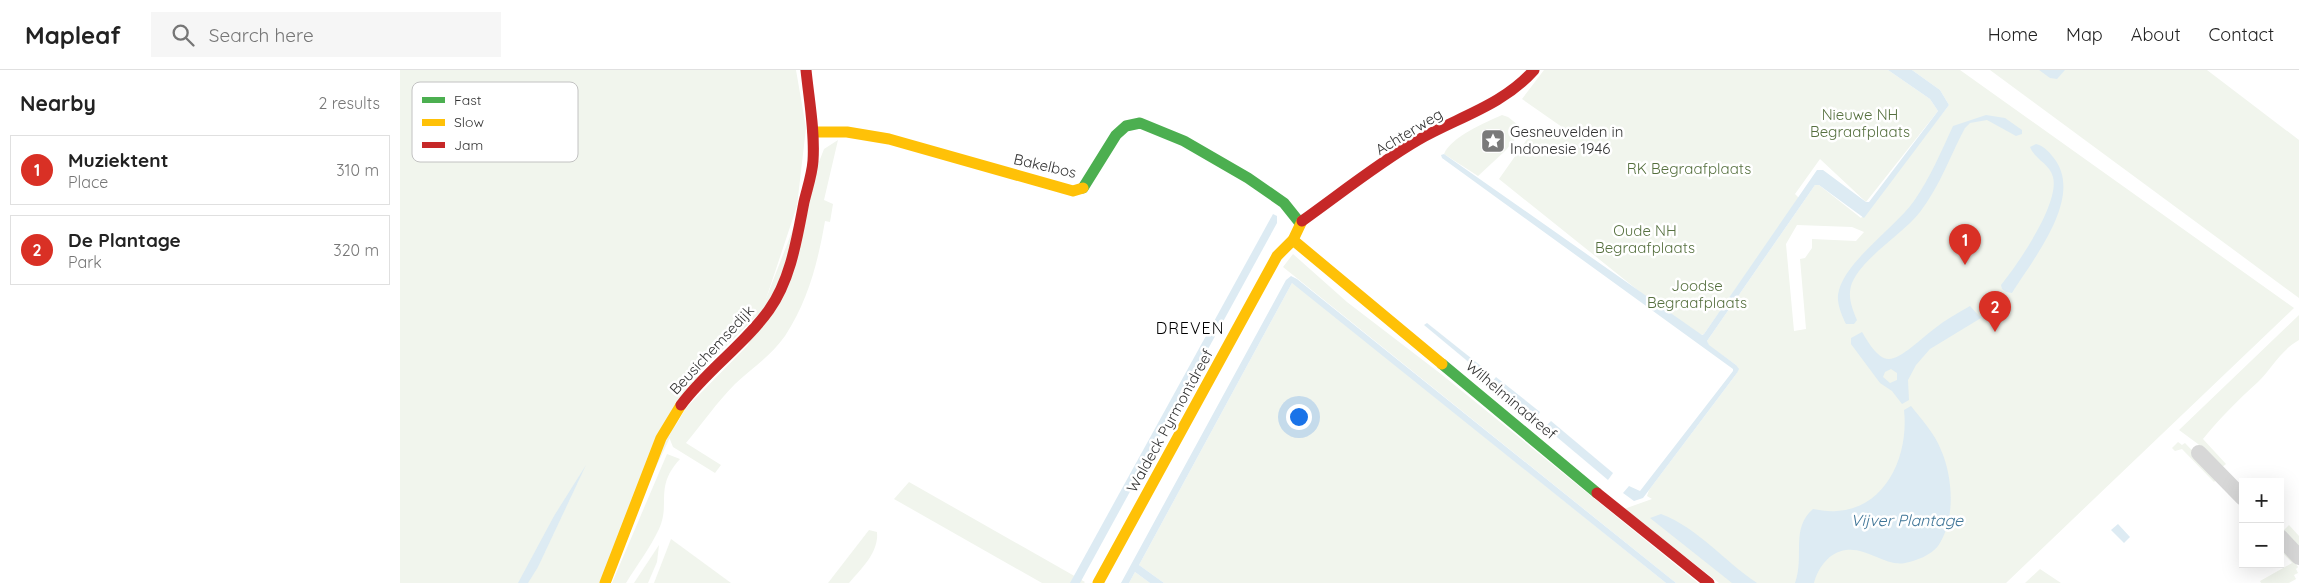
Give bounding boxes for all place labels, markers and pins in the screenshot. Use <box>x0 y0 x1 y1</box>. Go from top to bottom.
place label: Gesneuvelden in Indonesie 1946 <box>1510 122 1623 158</box>
place icon: Gesneuvelden in Indonesie 1946 <box>1480 128 1506 154</box>
pin: 1 <box>1949 224 1981 265</box>
pin: 2 <box>1979 291 2011 332</box>

